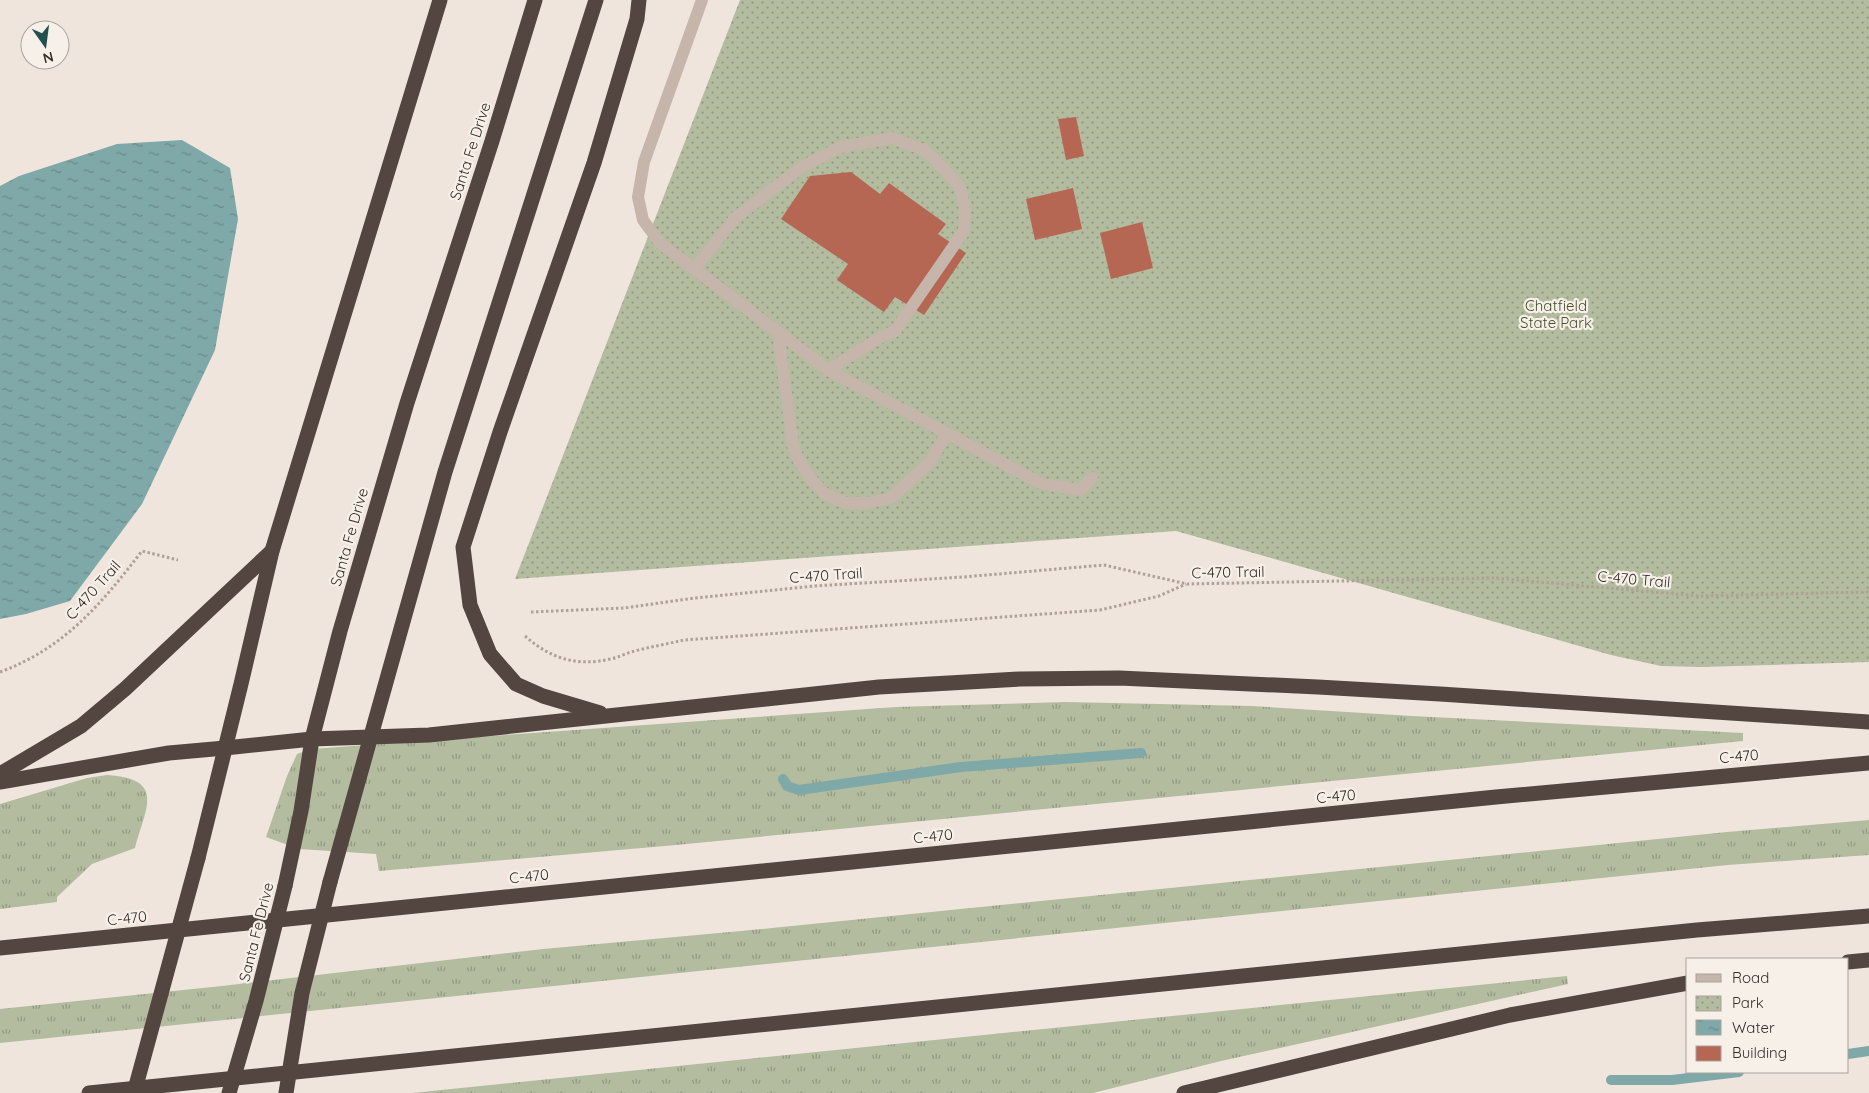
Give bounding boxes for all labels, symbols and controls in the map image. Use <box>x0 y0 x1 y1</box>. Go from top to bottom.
north arrow <box>20 20 70 70</box>
text: N <box>41 48 55 68</box>
street label: Santa Fe Drive <box>445 100 495 202</box>
park label: Chatfield State Park <box>1520 296 1592 332</box>
street label: Santa Fe Drive <box>326 486 372 588</box>
street label: C-470 Trail <box>61 556 125 624</box>
street label: C-470 Trail <box>1191 562 1265 582</box>
street label: C-470 Trail <box>789 563 863 587</box>
street label: C-470 Trail <box>1597 566 1671 592</box>
street label: C-470 <box>1718 745 1760 767</box>
street label: C-470 <box>1315 785 1357 807</box>
street label: C-470 <box>912 824 954 848</box>
street label: C-470 <box>508 864 550 888</box>
street label: Santa Fe Drive <box>235 881 277 983</box>
street label: C-470 <box>106 906 148 930</box>
legend <box>1686 958 1849 1073</box>
text: Road <box>1732 968 1769 987</box>
text: Park <box>1732 993 1764 1012</box>
text: Water <box>1732 1018 1775 1037</box>
text: Building <box>1732 1043 1787 1062</box>

